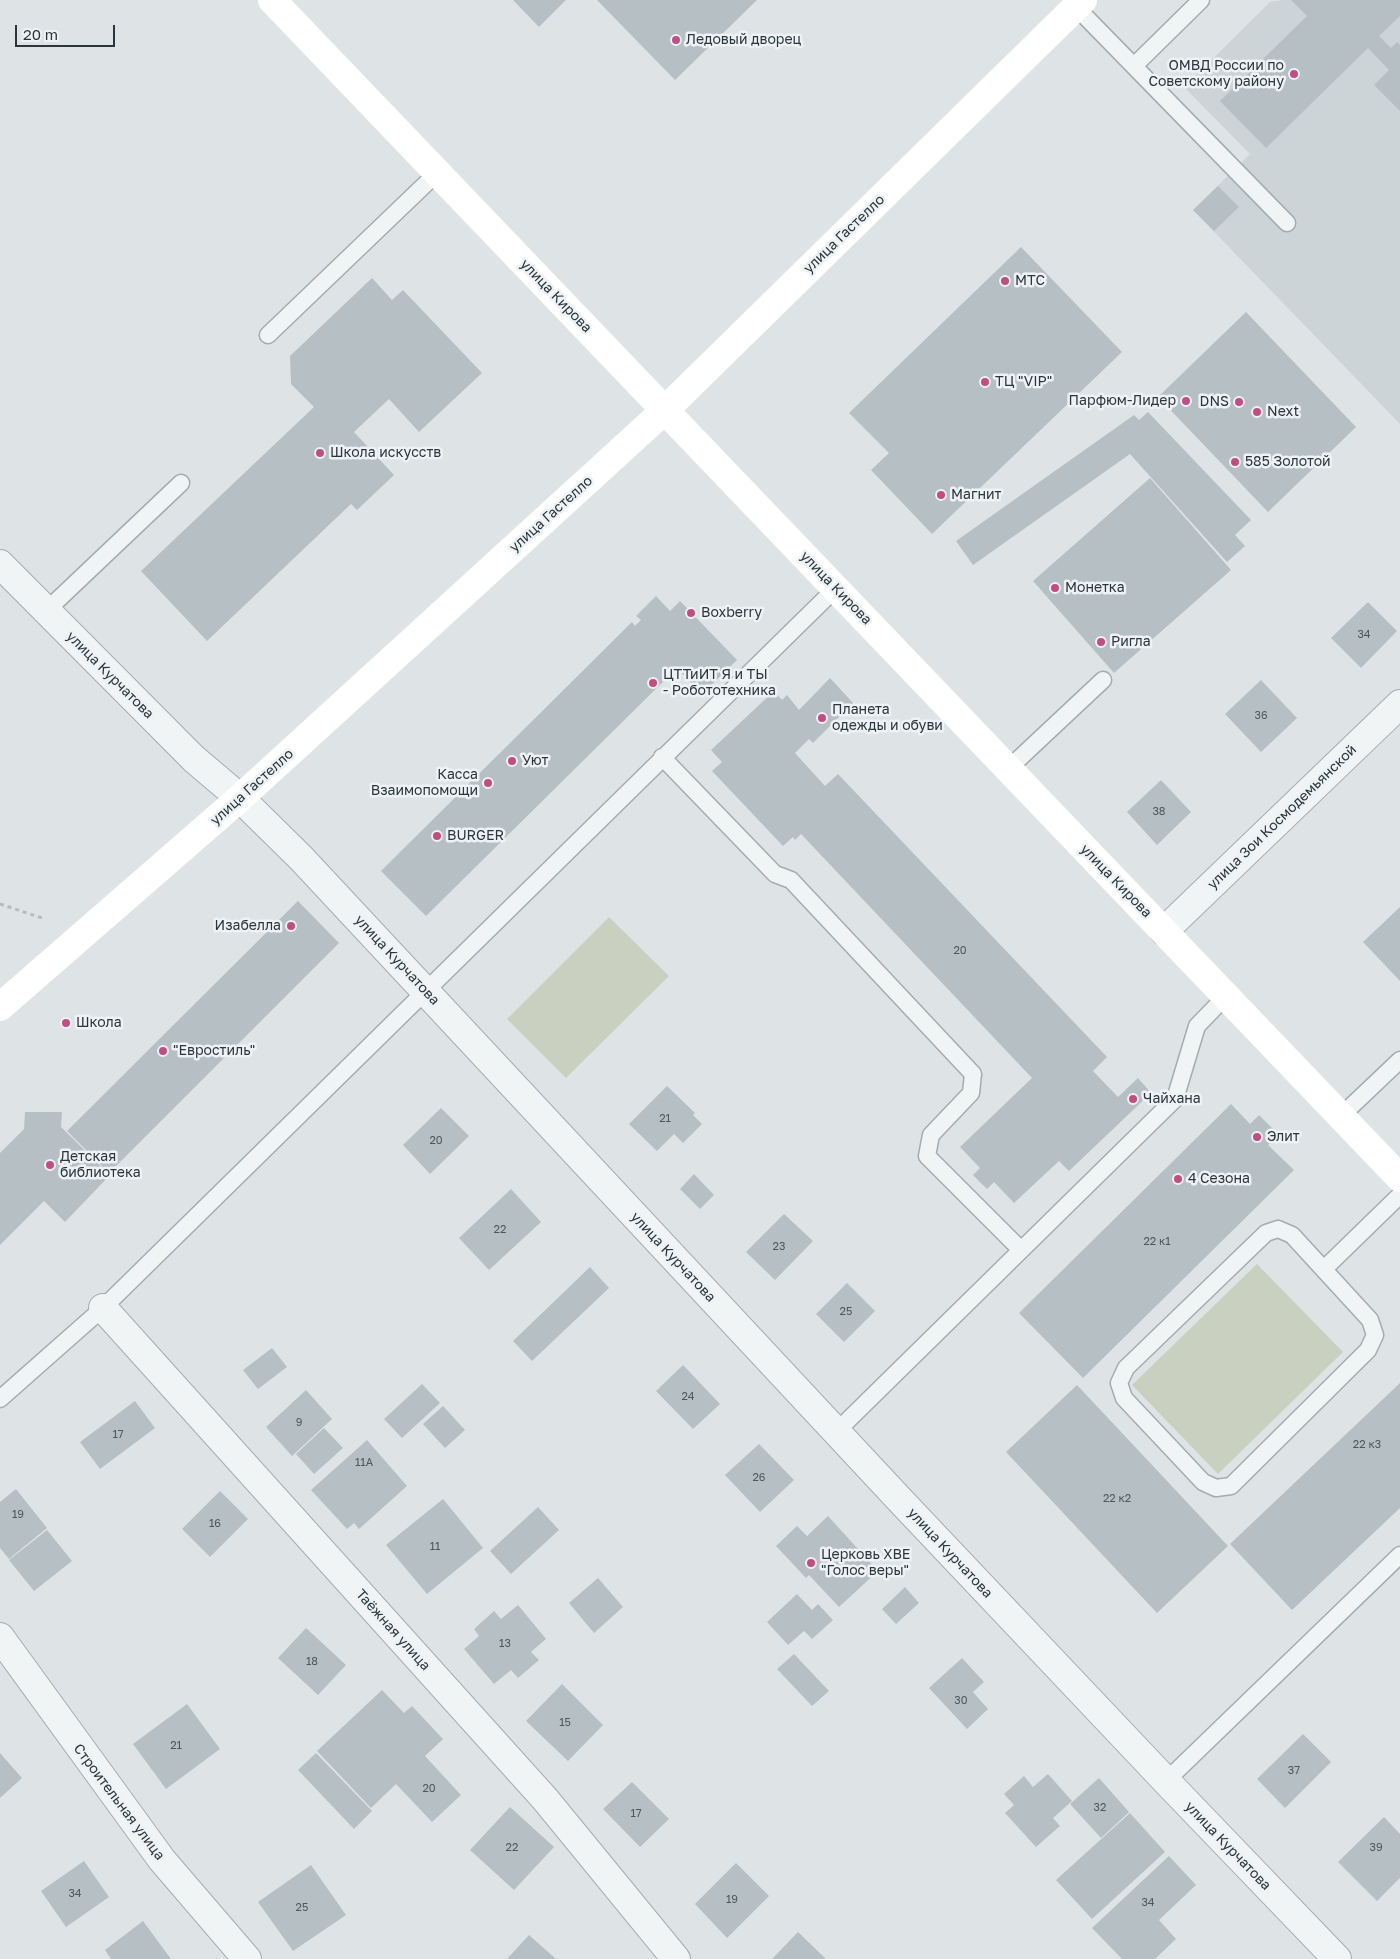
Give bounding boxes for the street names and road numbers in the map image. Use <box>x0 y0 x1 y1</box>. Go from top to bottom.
street label: улица Гастелло <box>800 191 888 277</box>
street label: улица Кирова <box>517 256 595 336</box>
street label: улица Гастелло <box>506 472 596 556</box>
street label: улица Кирова <box>797 548 875 628</box>
street label: улица Курчатова <box>63 628 157 722</box>
street label: улица Зои Космодемьянской <box>1204 741 1360 893</box>
street label: улица Гастелло <box>207 745 297 829</box>
street label: улица Кирова <box>1077 841 1155 921</box>
street label: улица Курчатова <box>351 912 443 1008</box>
street label: улица Курчатова <box>627 1209 719 1305</box>
street label: улица Курчатова <box>904 1505 996 1601</box>
street label: Таёжная улица <box>352 1586 434 1674</box>
street label: Строительная улица <box>70 1741 168 1863</box>
street label: улица Курчатова <box>1181 1798 1275 1894</box>

